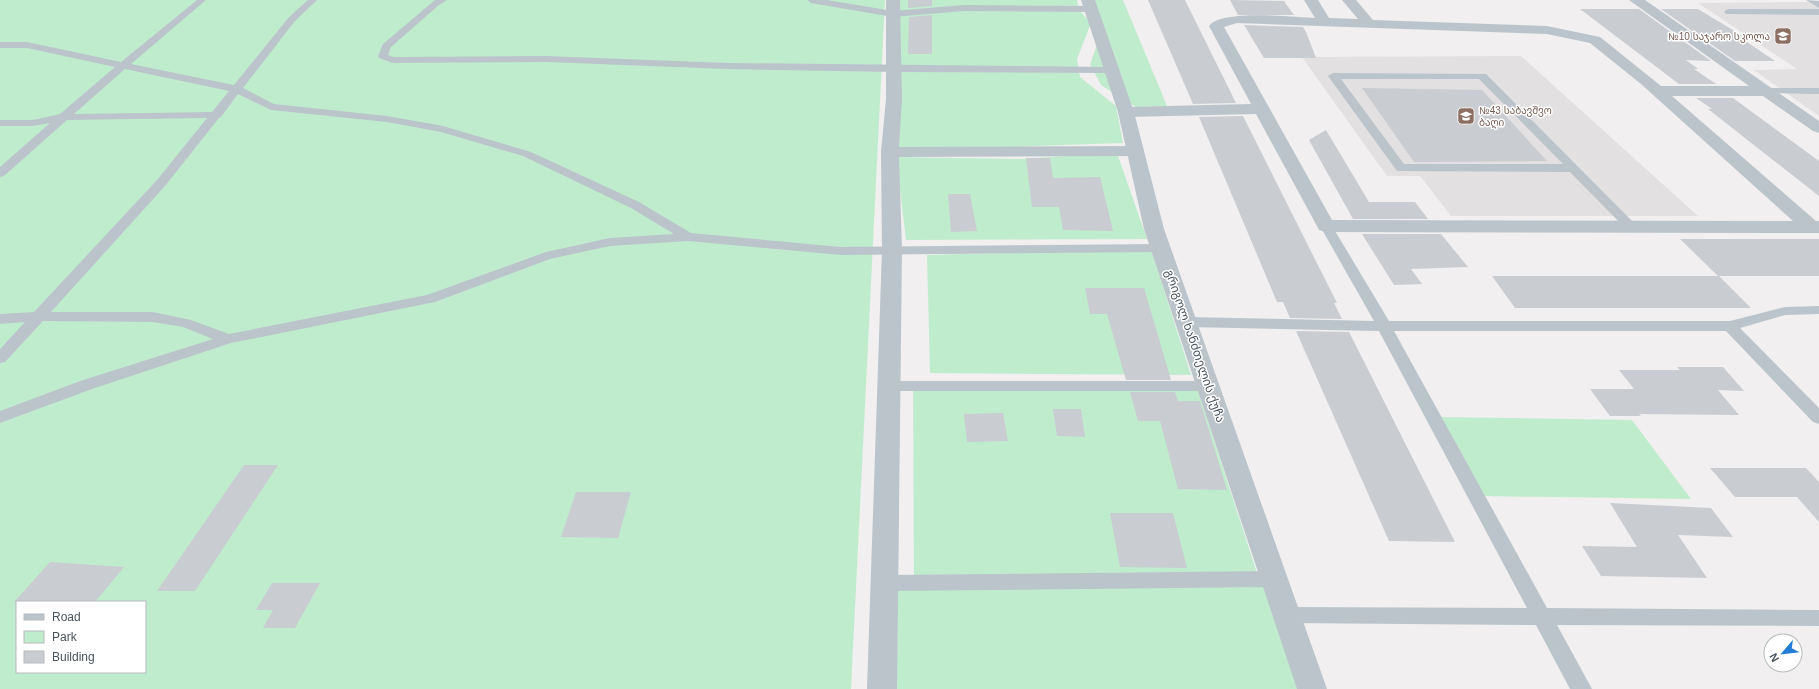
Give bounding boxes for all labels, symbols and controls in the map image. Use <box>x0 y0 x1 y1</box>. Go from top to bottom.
school or university icon: №10 საჯარო სკოლა <box>1773 26 1793 46</box>
place label: №10 საჯარო სკოლა <box>1668 31 1770 43</box>
place label: №43 საბავშვო ბაღი <box>1479 105 1552 129</box>
school or university icon: №43 საბავშვო ბაღი <box>1456 106 1476 126</box>
street label: გრიგოლ ხანძთელის ქუჩა <box>1161 268 1228 425</box>
legend <box>16 601 146 673</box>
text: Road <box>52 610 81 624</box>
text: Park <box>52 630 78 644</box>
north arrow <box>1763 633 1803 673</box>
text: Building <box>52 650 95 664</box>
text: N <box>1767 651 1781 664</box>

